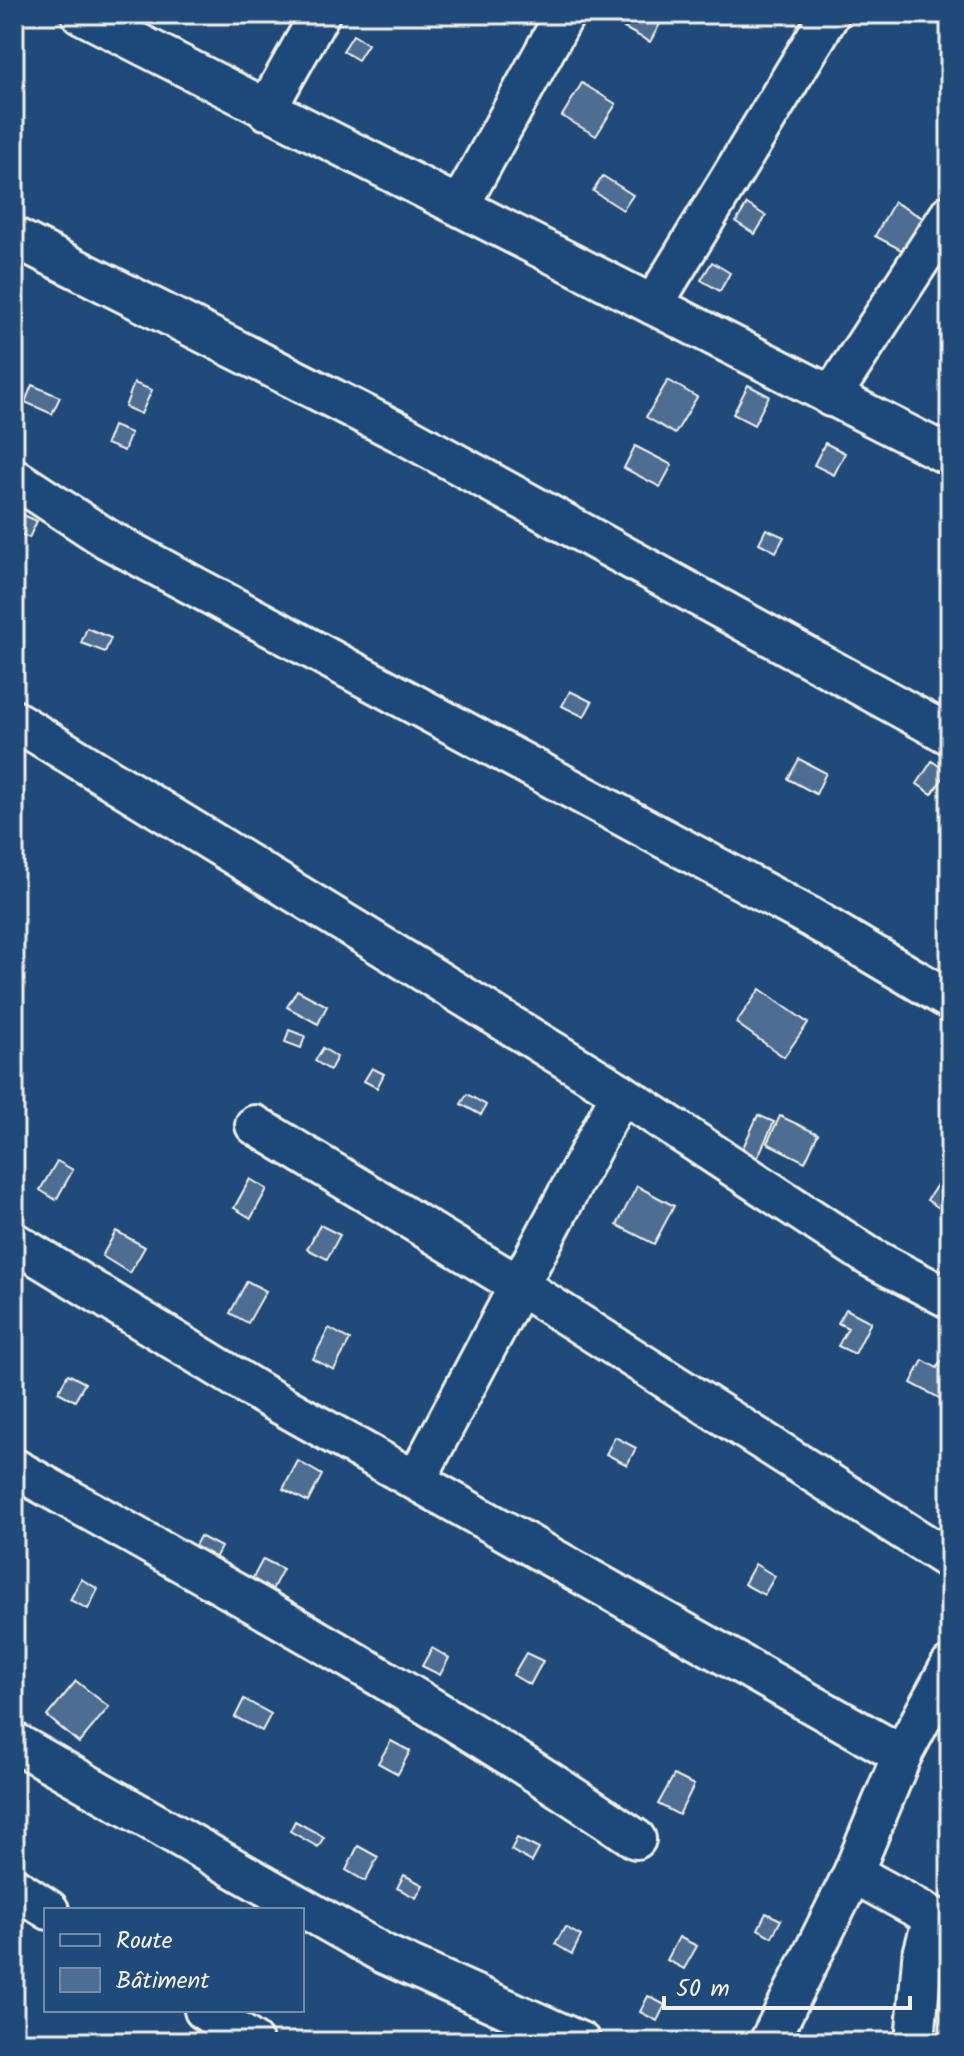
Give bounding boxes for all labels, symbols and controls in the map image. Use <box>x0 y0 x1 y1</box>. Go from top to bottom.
legend <box>44 1908 304 2012</box>
text: Route <box>116 1922 173 1961</box>
scale bar <box>664 1960 910 2010</box>
text: Bâtiment <box>116 1962 210 2001</box>
text: 50 m <box>676 1970 730 2009</box>

